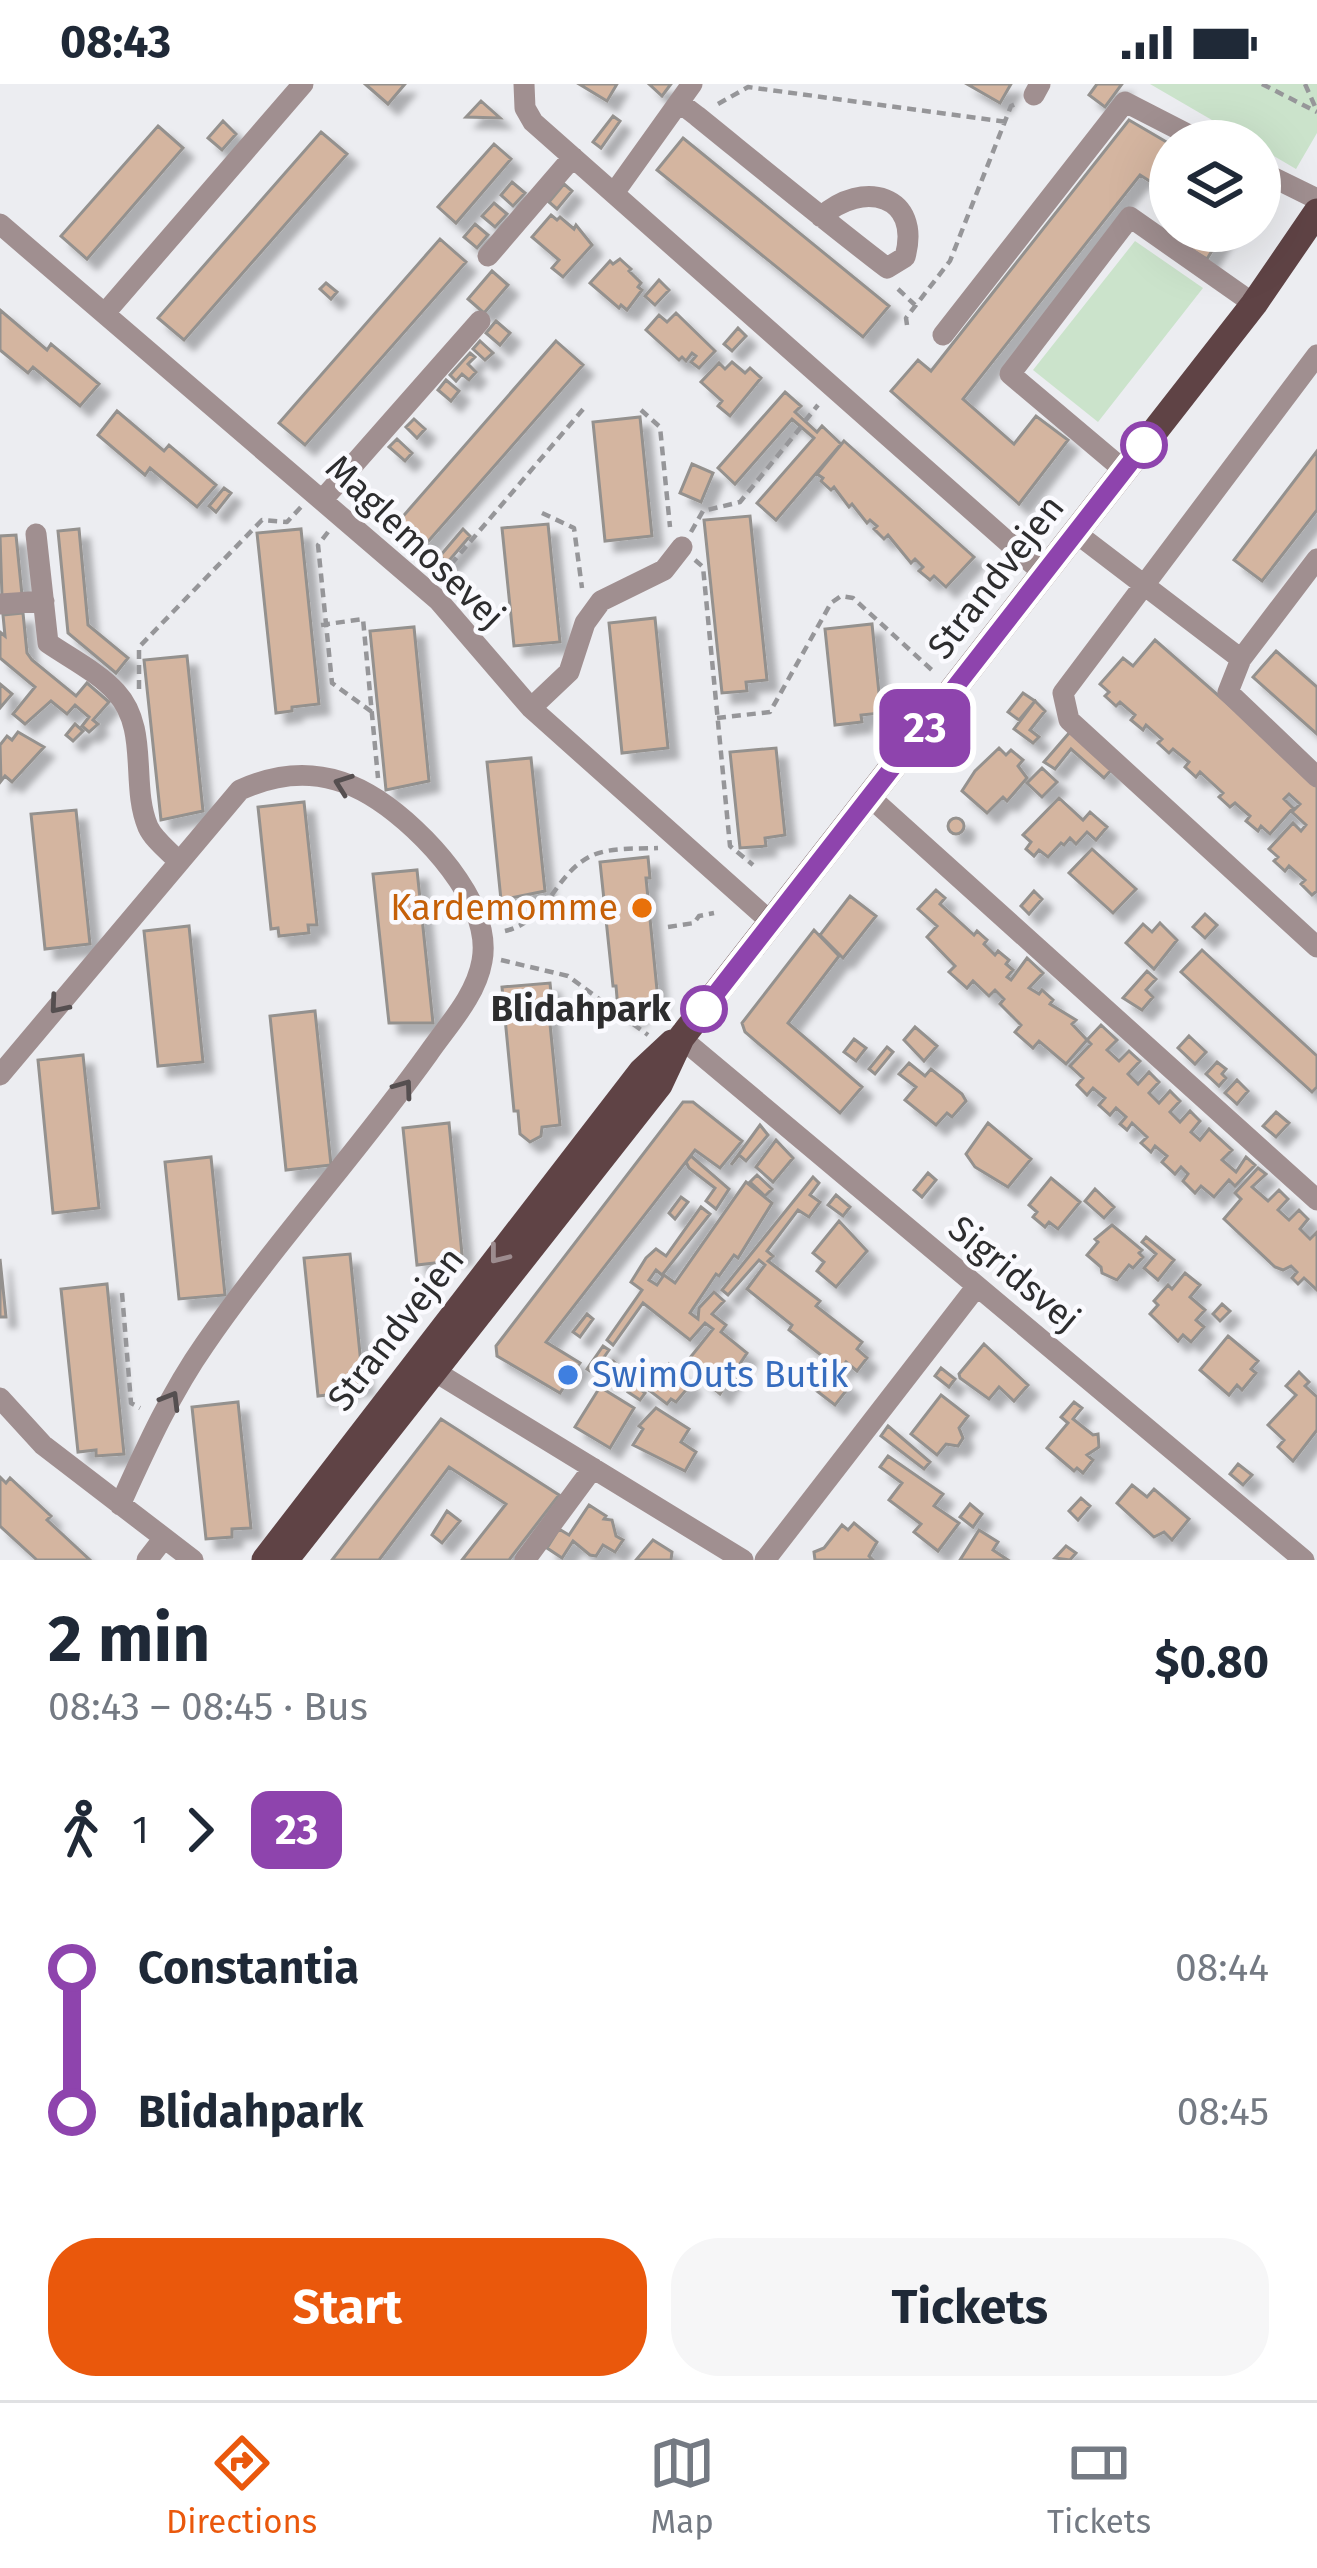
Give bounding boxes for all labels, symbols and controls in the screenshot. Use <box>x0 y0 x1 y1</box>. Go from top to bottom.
text: 08:43 <box>60 15 171 69</box>
map controls <box>1149 120 1281 252</box>
button: layers <box>1149 120 1281 252</box>
unlabelled marker <box>1122 423 1166 467</box>
street label: Maglemosevej <box>316 446 514 638</box>
street label: Strandvejen <box>918 486 1074 668</box>
line badge: 23 <box>871 689 979 767</box>
text: 23 <box>903 703 947 753</box>
one-way arrow <box>334 773 355 798</box>
place label: Kardemomme <box>390 886 618 930</box>
marker: Kardemomme <box>629 895 655 921</box>
place label: Blidahpark <box>491 987 672 1031</box>
marker: Blidahpark <box>682 987 726 1031</box>
one-way arrow <box>51 991 73 1013</box>
one-way arrow <box>389 1080 411 1101</box>
street label: Sigridsvej <box>940 1207 1088 1341</box>
street label: Strandvejen <box>318 1238 474 1420</box>
one-way arrow <box>491 1242 512 1264</box>
place label: SwimOuts Butik <box>592 1353 849 1397</box>
marker: SwimOuts Butik <box>555 1362 581 1388</box>
one-way arrow <box>157 1391 179 1413</box>
text: 2 min <box>48 1599 210 1678</box>
text: $0.80 <box>1155 1635 1269 1689</box>
text: 08:43 – 08:45 · Bus <box>48 1684 368 1730</box>
icon: walk <box>48 1797 114 1863</box>
icon: forward <box>167 1797 233 1863</box>
text: 23 <box>275 1805 318 1855</box>
text: 1 <box>132 1807 149 1853</box>
text: Constantia <box>138 1941 359 1995</box>
text: 08:44 <box>1175 1945 1269 1991</box>
text: Blidahpark <box>138 2085 363 2139</box>
text: 08:45 <box>1177 2089 1269 2135</box>
button: Start <box>48 2238 647 2376</box>
button: Tickets <box>671 2238 1269 2376</box>
tab: Directions <box>166 2430 317 2542</box>
tab: Map <box>649 2430 715 2542</box>
tab: Tickets <box>1047 2430 1151 2542</box>

